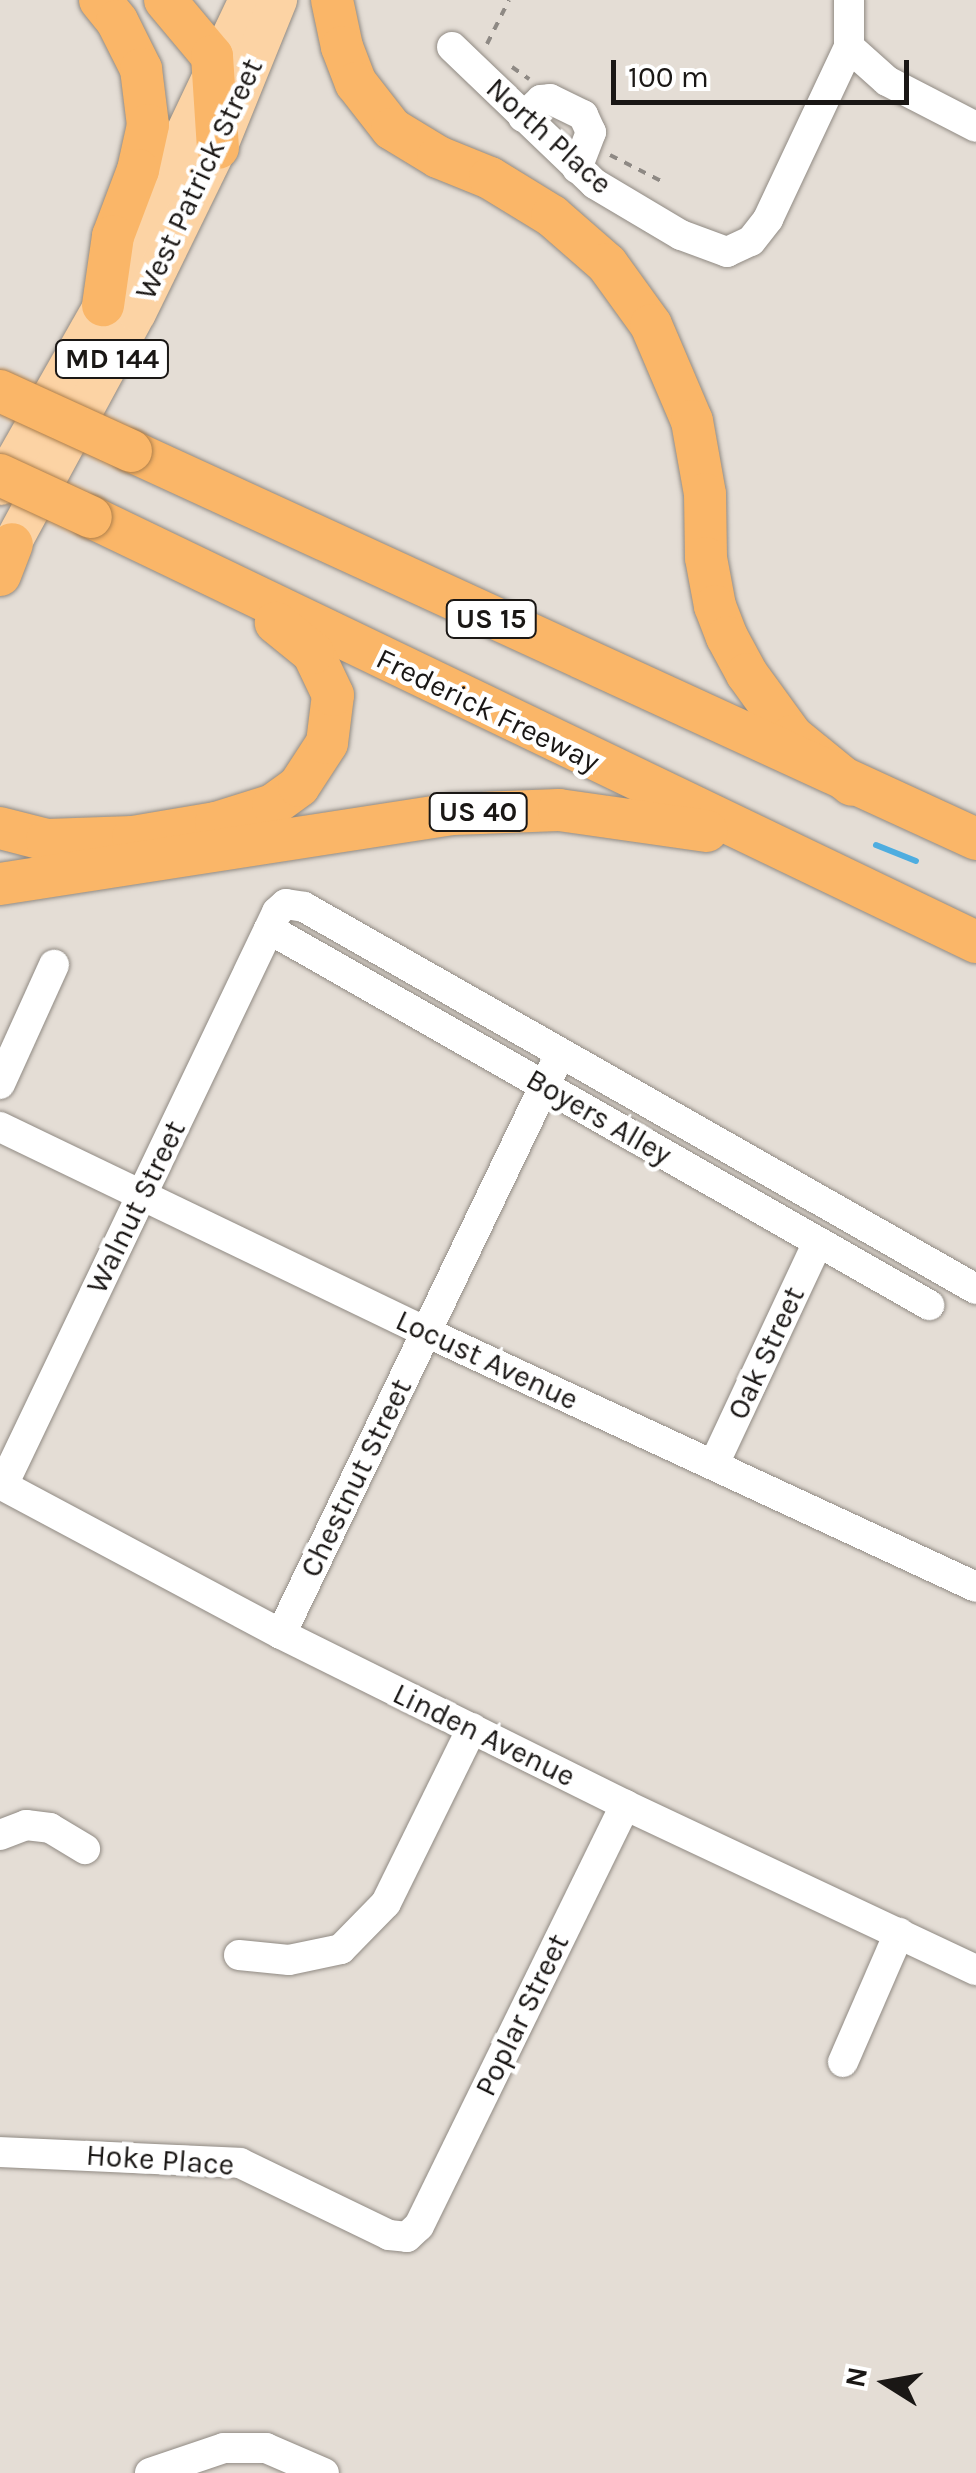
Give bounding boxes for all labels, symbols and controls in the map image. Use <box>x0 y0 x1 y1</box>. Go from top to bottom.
scale bar <box>616 40 914 102</box>
street label: West Patrick Street <box>127 53 271 305</box>
text: 100 m <box>628 59 709 95</box>
street label: North Place <box>479 70 619 202</box>
road number: MD 144 <box>54 336 170 382</box>
road number: US 15 <box>444 596 538 642</box>
street label: Frederick Freeway <box>370 640 606 780</box>
road number: US 40 <box>428 789 528 835</box>
street label: Boyers Alley <box>520 1061 678 1173</box>
street label: Walnut Street <box>79 1115 193 1299</box>
street label: Oak Street <box>720 1281 812 1425</box>
street label: Locust Avenue <box>390 1302 584 1418</box>
street label: Chestnut Street <box>292 1373 420 1583</box>
street label: Linden Avenue <box>387 1675 581 1795</box>
street label: Poplar Street <box>467 1928 577 2102</box>
street label: Hoke Place <box>85 2137 235 2183</box>
north arrow <box>836 2333 936 2433</box>
text: N <box>838 2364 874 2390</box>

